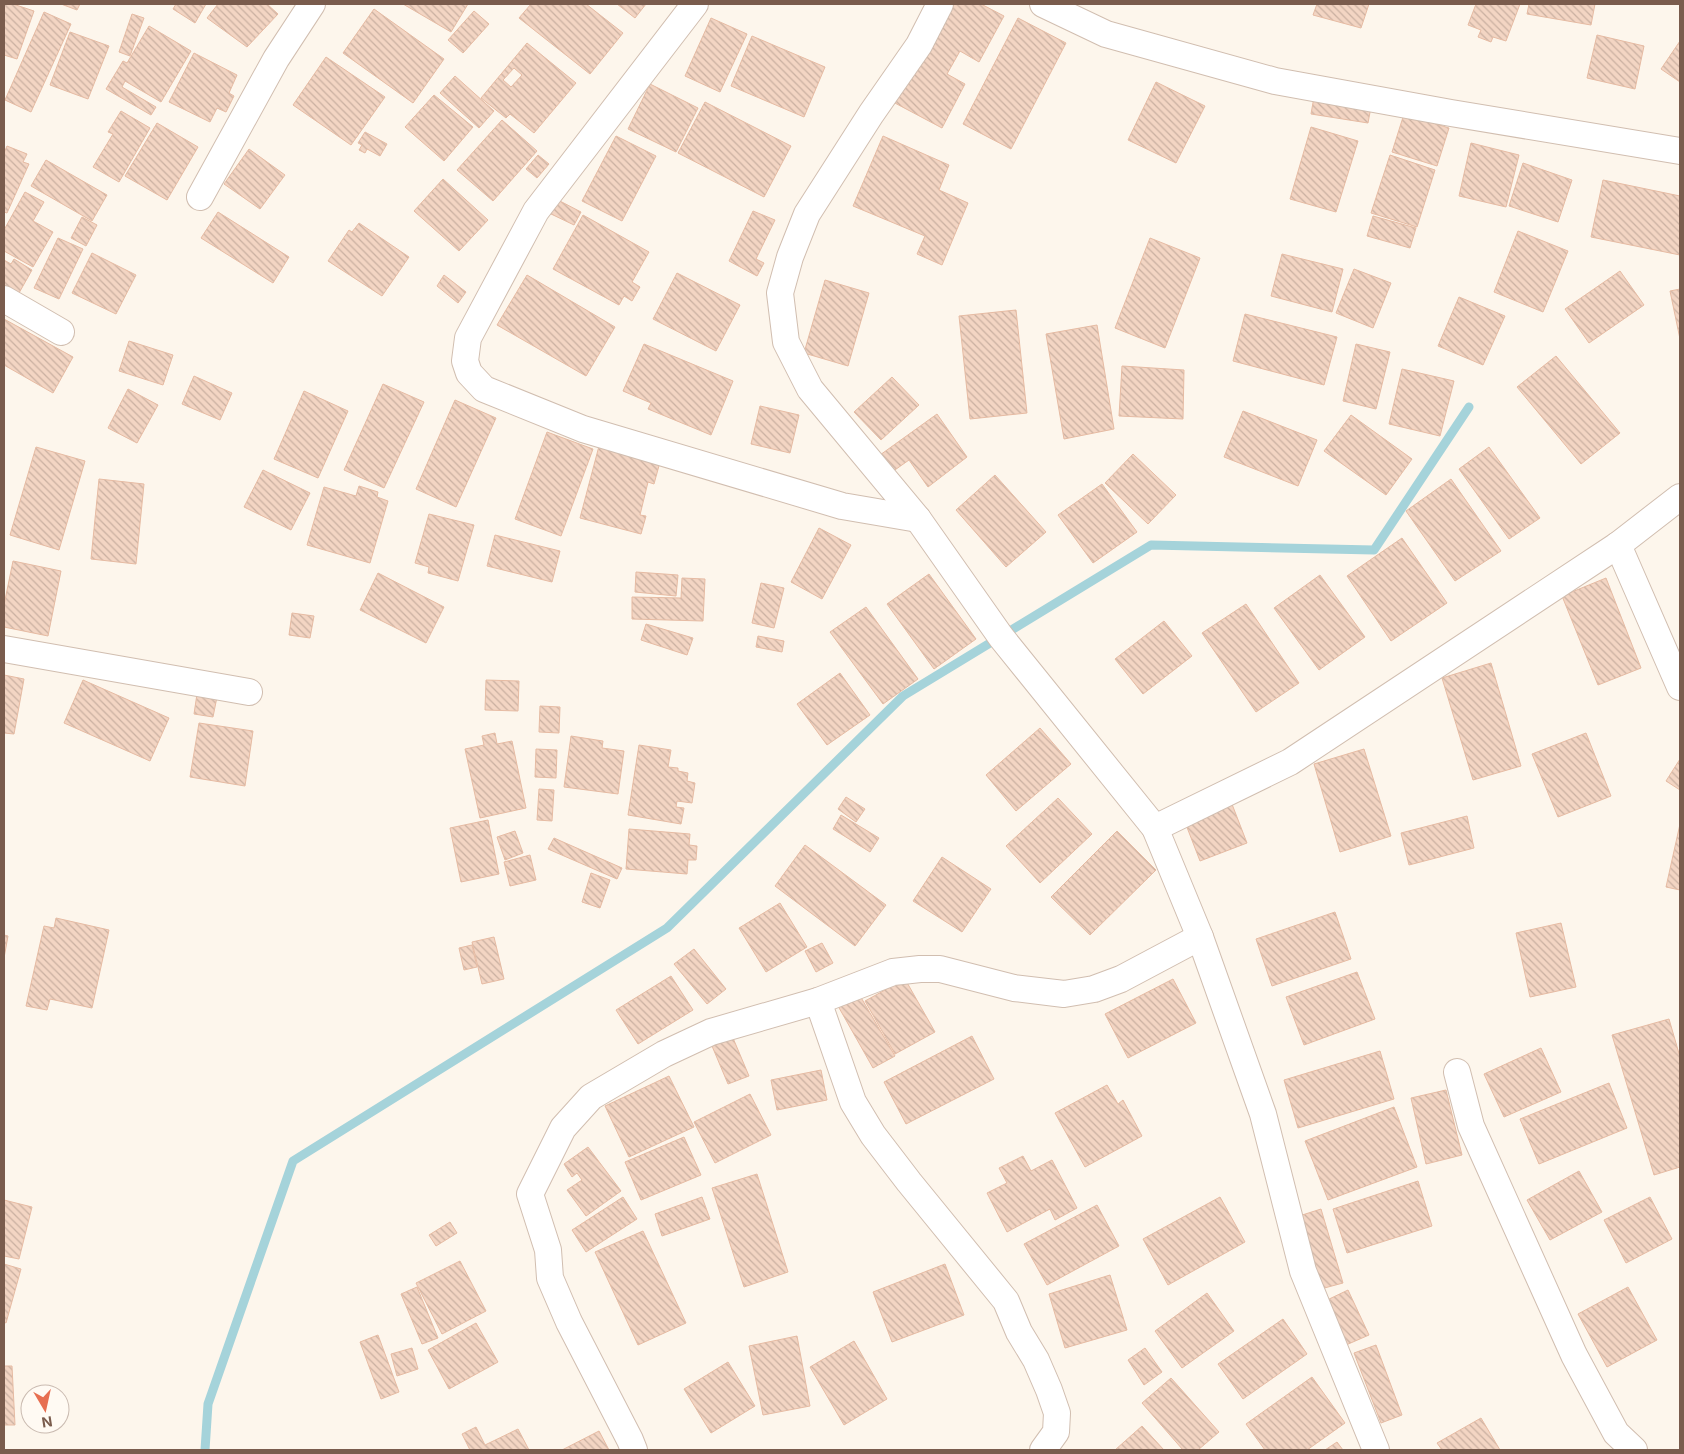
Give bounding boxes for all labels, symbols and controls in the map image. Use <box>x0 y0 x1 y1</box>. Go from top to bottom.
north arrow <box>20 1384 70 1434</box>
text: N <box>41 1413 54 1432</box>

